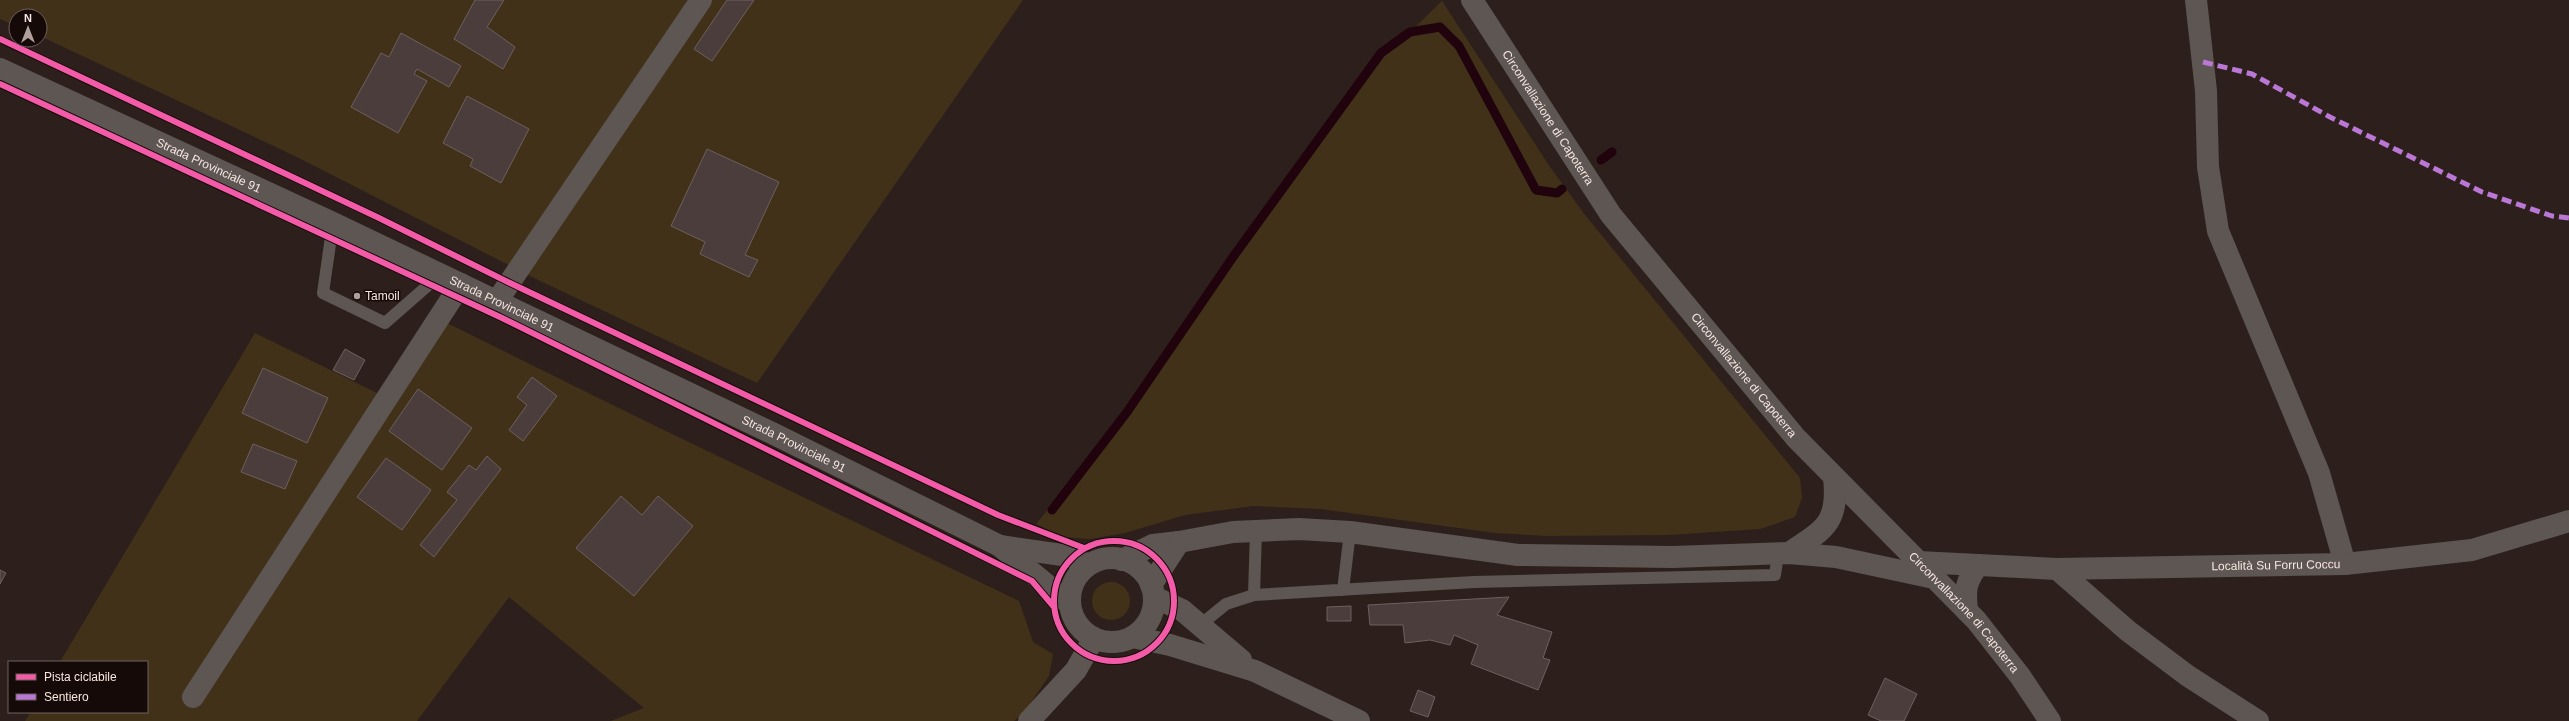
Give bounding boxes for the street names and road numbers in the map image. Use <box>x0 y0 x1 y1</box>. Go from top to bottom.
street label: Circonvallazione di Capoterra <box>1499 48 1597 188</box>
street label: Strada Provinciale 91 <box>154 135 264 196</box>
street label: Strada Provinciale 91 <box>447 273 557 335</box>
street label: Circonvallazione di Capoterra <box>1688 310 1800 440</box>
street label: Strada Provinciale 91 <box>739 413 849 476</box>
street label: Circonvallazione di Capoterra <box>1906 549 2022 676</box>
street label: Località Su Forru Coccu <box>2211 557 2340 573</box>

